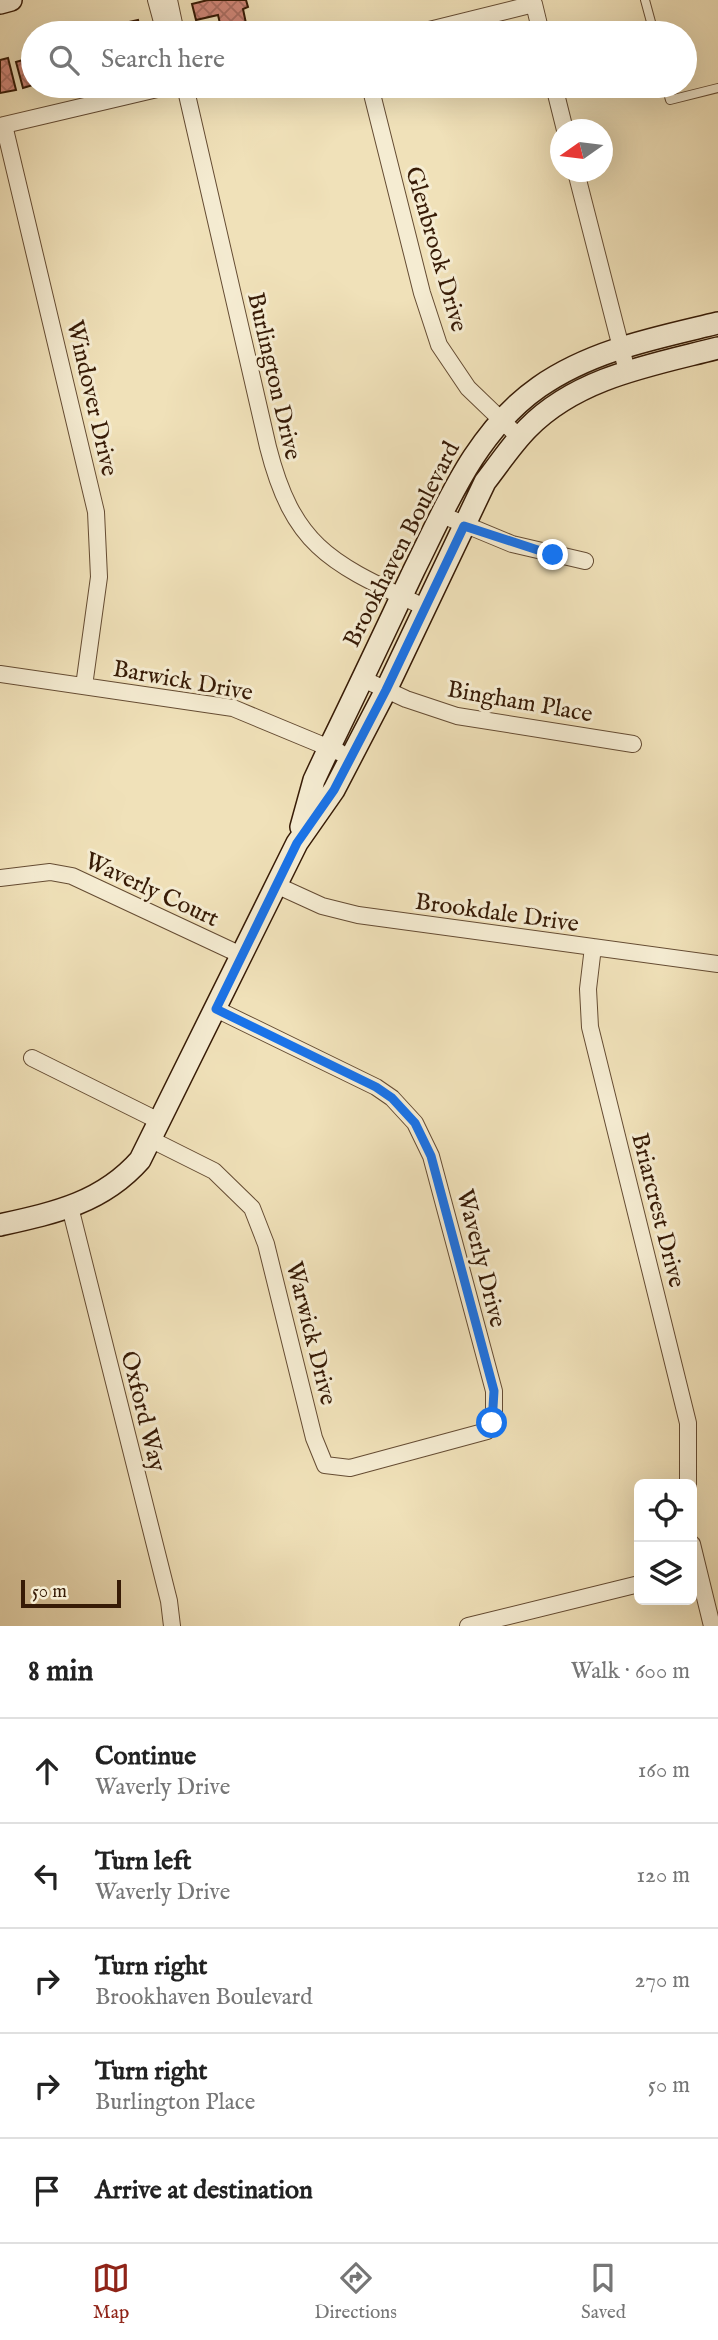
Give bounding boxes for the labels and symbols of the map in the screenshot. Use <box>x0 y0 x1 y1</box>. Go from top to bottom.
north arrow <box>550 119 613 182</box>
street label: Glenbrook Drive <box>397 163 474 336</box>
street label: Burlington Drive <box>239 290 308 463</box>
street label: Windover Drive <box>59 317 125 479</box>
street label: Brookhaven Boulevard <box>337 436 468 653</box>
route end <box>537 539 568 570</box>
street label: Barwick Drive <box>110 654 255 709</box>
street label: Bingham Place <box>445 674 595 731</box>
street label: Waverly Court <box>79 846 223 935</box>
street label: Brookdale Drive <box>413 887 581 940</box>
street label: Briarcrest Drive <box>623 1130 692 1291</box>
street label: Waverly Drive <box>448 1186 513 1331</box>
street label: Warwick Drive <box>278 1258 343 1408</box>
street label: Oxford Way <box>113 1348 173 1475</box>
route start <box>476 1407 507 1438</box>
scale bar <box>21 1577 121 1609</box>

